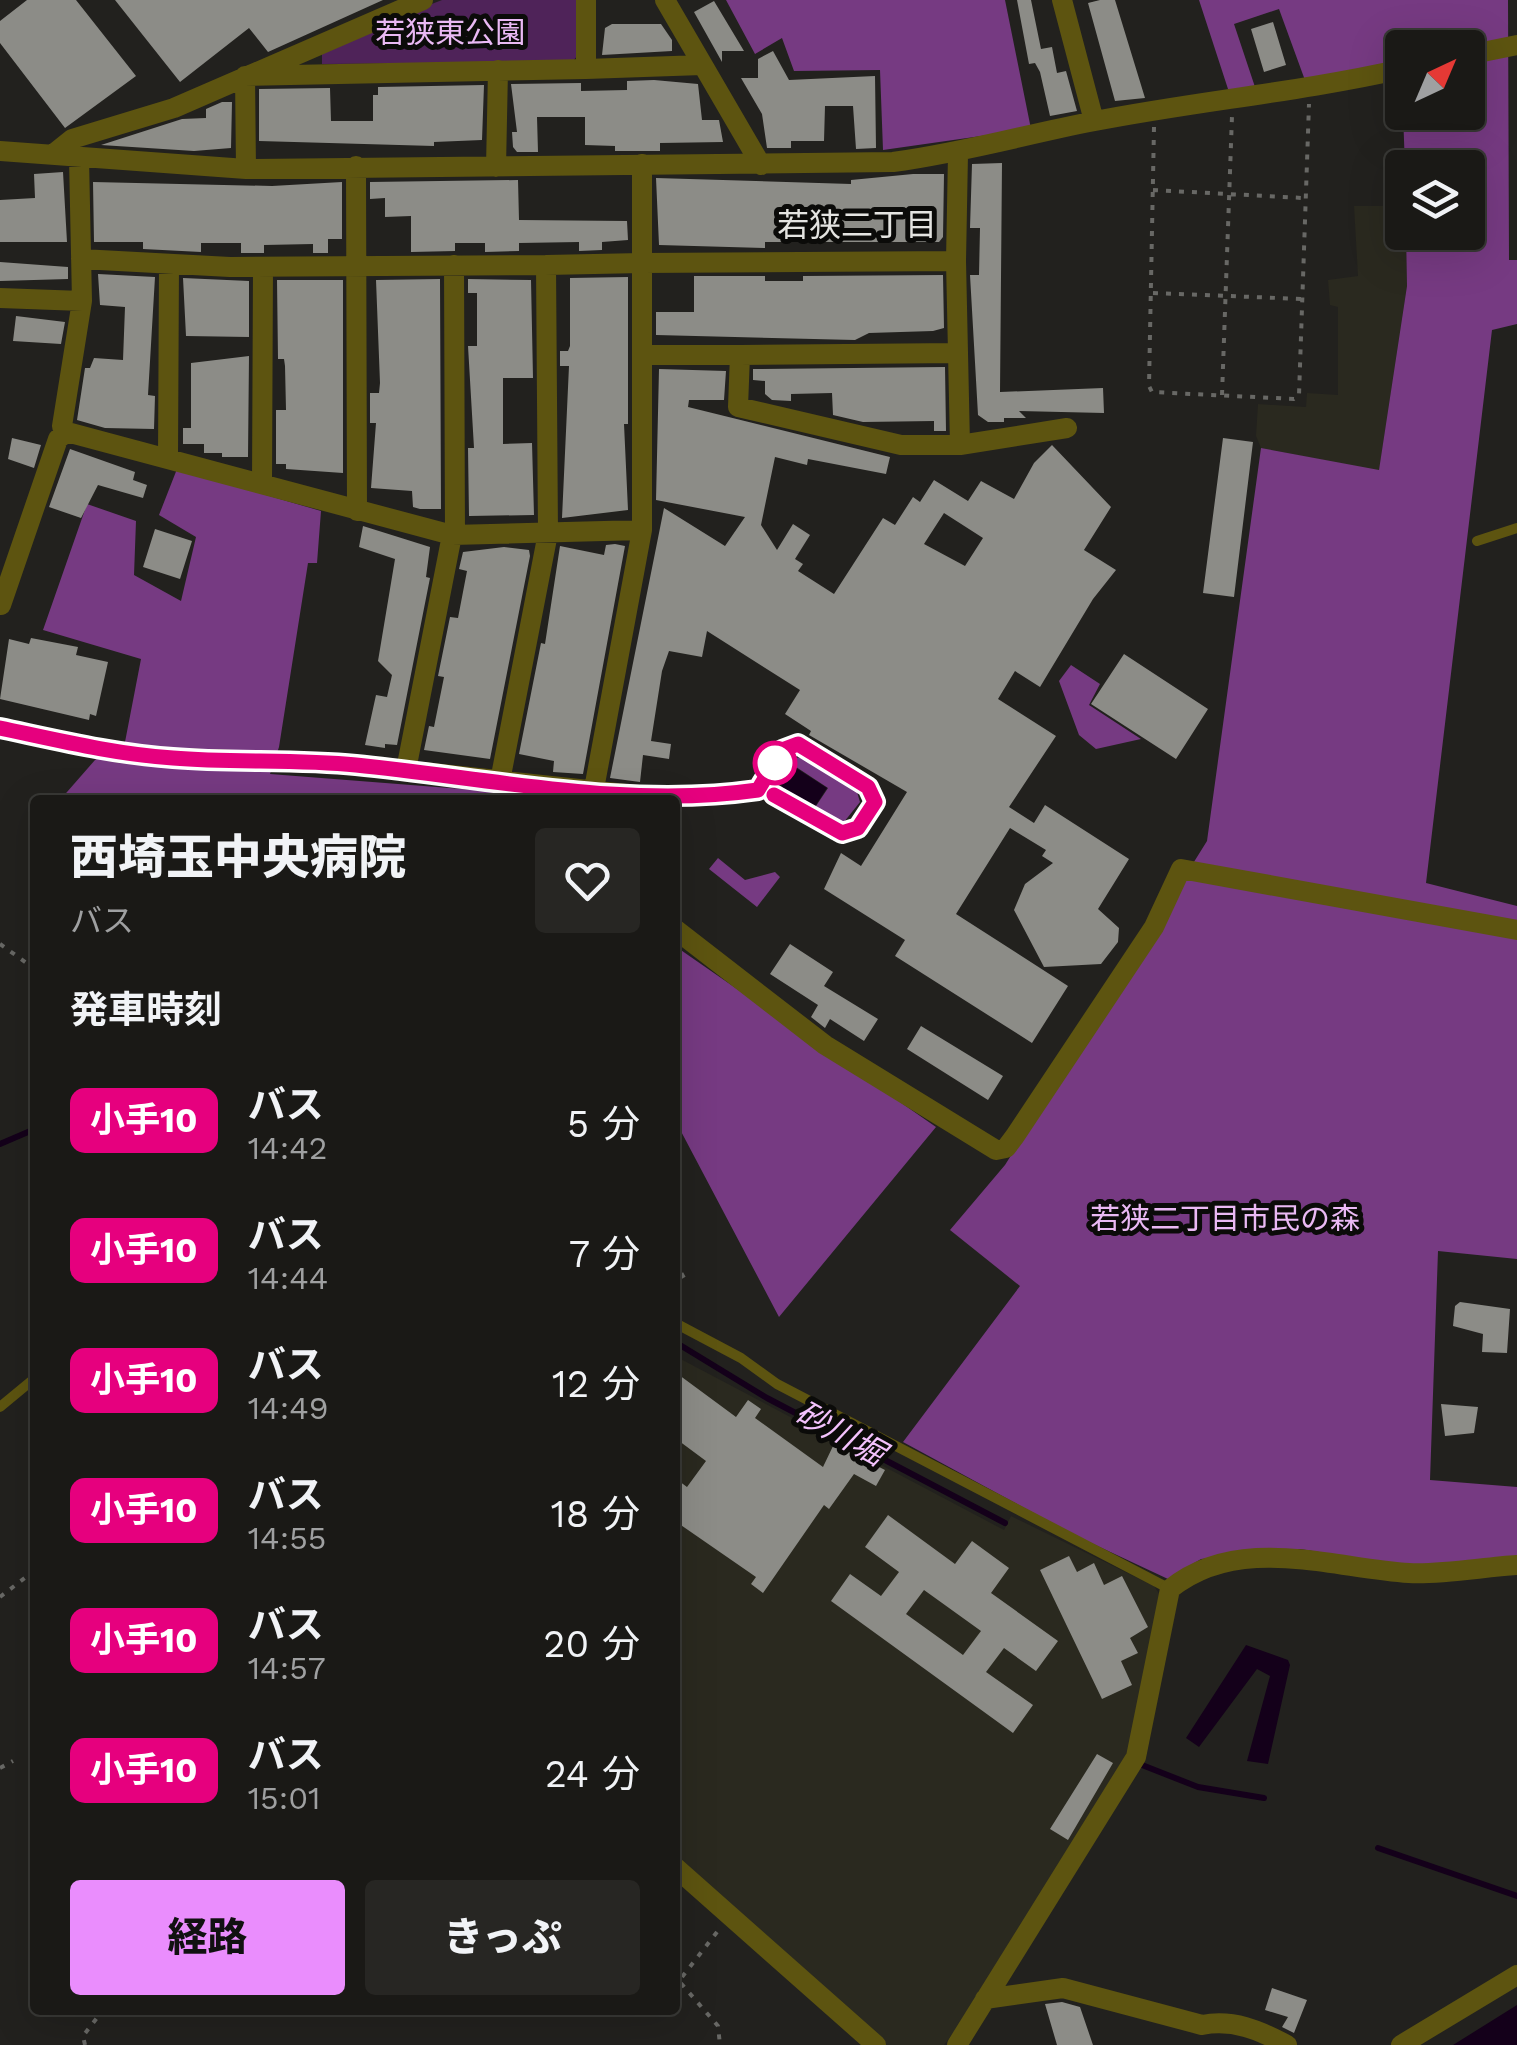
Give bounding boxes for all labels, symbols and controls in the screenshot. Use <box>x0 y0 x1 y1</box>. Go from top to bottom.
park label: 若狭東公園 <box>375 15 525 50</box>
north arrow <box>1385 30 1485 130</box>
map controls <box>1385 30 1485 250</box>
button: layers <box>1385 150 1485 250</box>
district label: 若狭二丁目 <box>777 206 937 244</box>
unlabelled marker <box>754 742 796 784</box>
button: heart <box>535 828 640 933</box>
text: 西埼玉中央病院 <box>70 829 406 886</box>
text: バス <box>70 902 134 940</box>
text: 発車時刻 <box>70 988 222 1032</box>
text: バス <box>248 1083 324 1127</box>
text: 小手10 <box>90 1099 198 1141</box>
text: 5 分 <box>567 1102 640 1146</box>
text: 14:42 <box>248 1129 327 1167</box>
park label: 若狭二丁目市民の森 <box>1090 1201 1360 1236</box>
text: バス <box>248 1213 324 1257</box>
text: 小手10 <box>90 1229 198 1271</box>
text: 7 分 <box>569 1232 640 1276</box>
text: 14:44 <box>248 1259 328 1297</box>
text: バス <box>248 1343 324 1387</box>
text: 小手10 <box>90 1359 198 1401</box>
text: 12 分 <box>552 1362 640 1406</box>
text: 14:49 <box>248 1389 328 1427</box>
water label: 砂川堀 <box>789 1393 896 1475</box>
text: バス <box>248 1473 324 1517</box>
text: 小手10 <box>90 1489 198 1531</box>
text: 18 分 <box>551 1492 640 1536</box>
text: 14:55 <box>248 1519 326 1557</box>
text: バス <box>248 1603 324 1647</box>
text: 小手10 <box>90 1619 198 1661</box>
text: 20 分 <box>543 1622 640 1666</box>
text: 14:57 <box>248 1649 326 1687</box>
text: バス <box>248 1733 324 1777</box>
text: 小手10 <box>90 1749 198 1791</box>
text: 24 分 <box>545 1752 640 1796</box>
text: 15:01 <box>248 1779 321 1817</box>
button: 経路 <box>70 1880 345 1995</box>
button: きっぷ <box>365 1880 640 1995</box>

